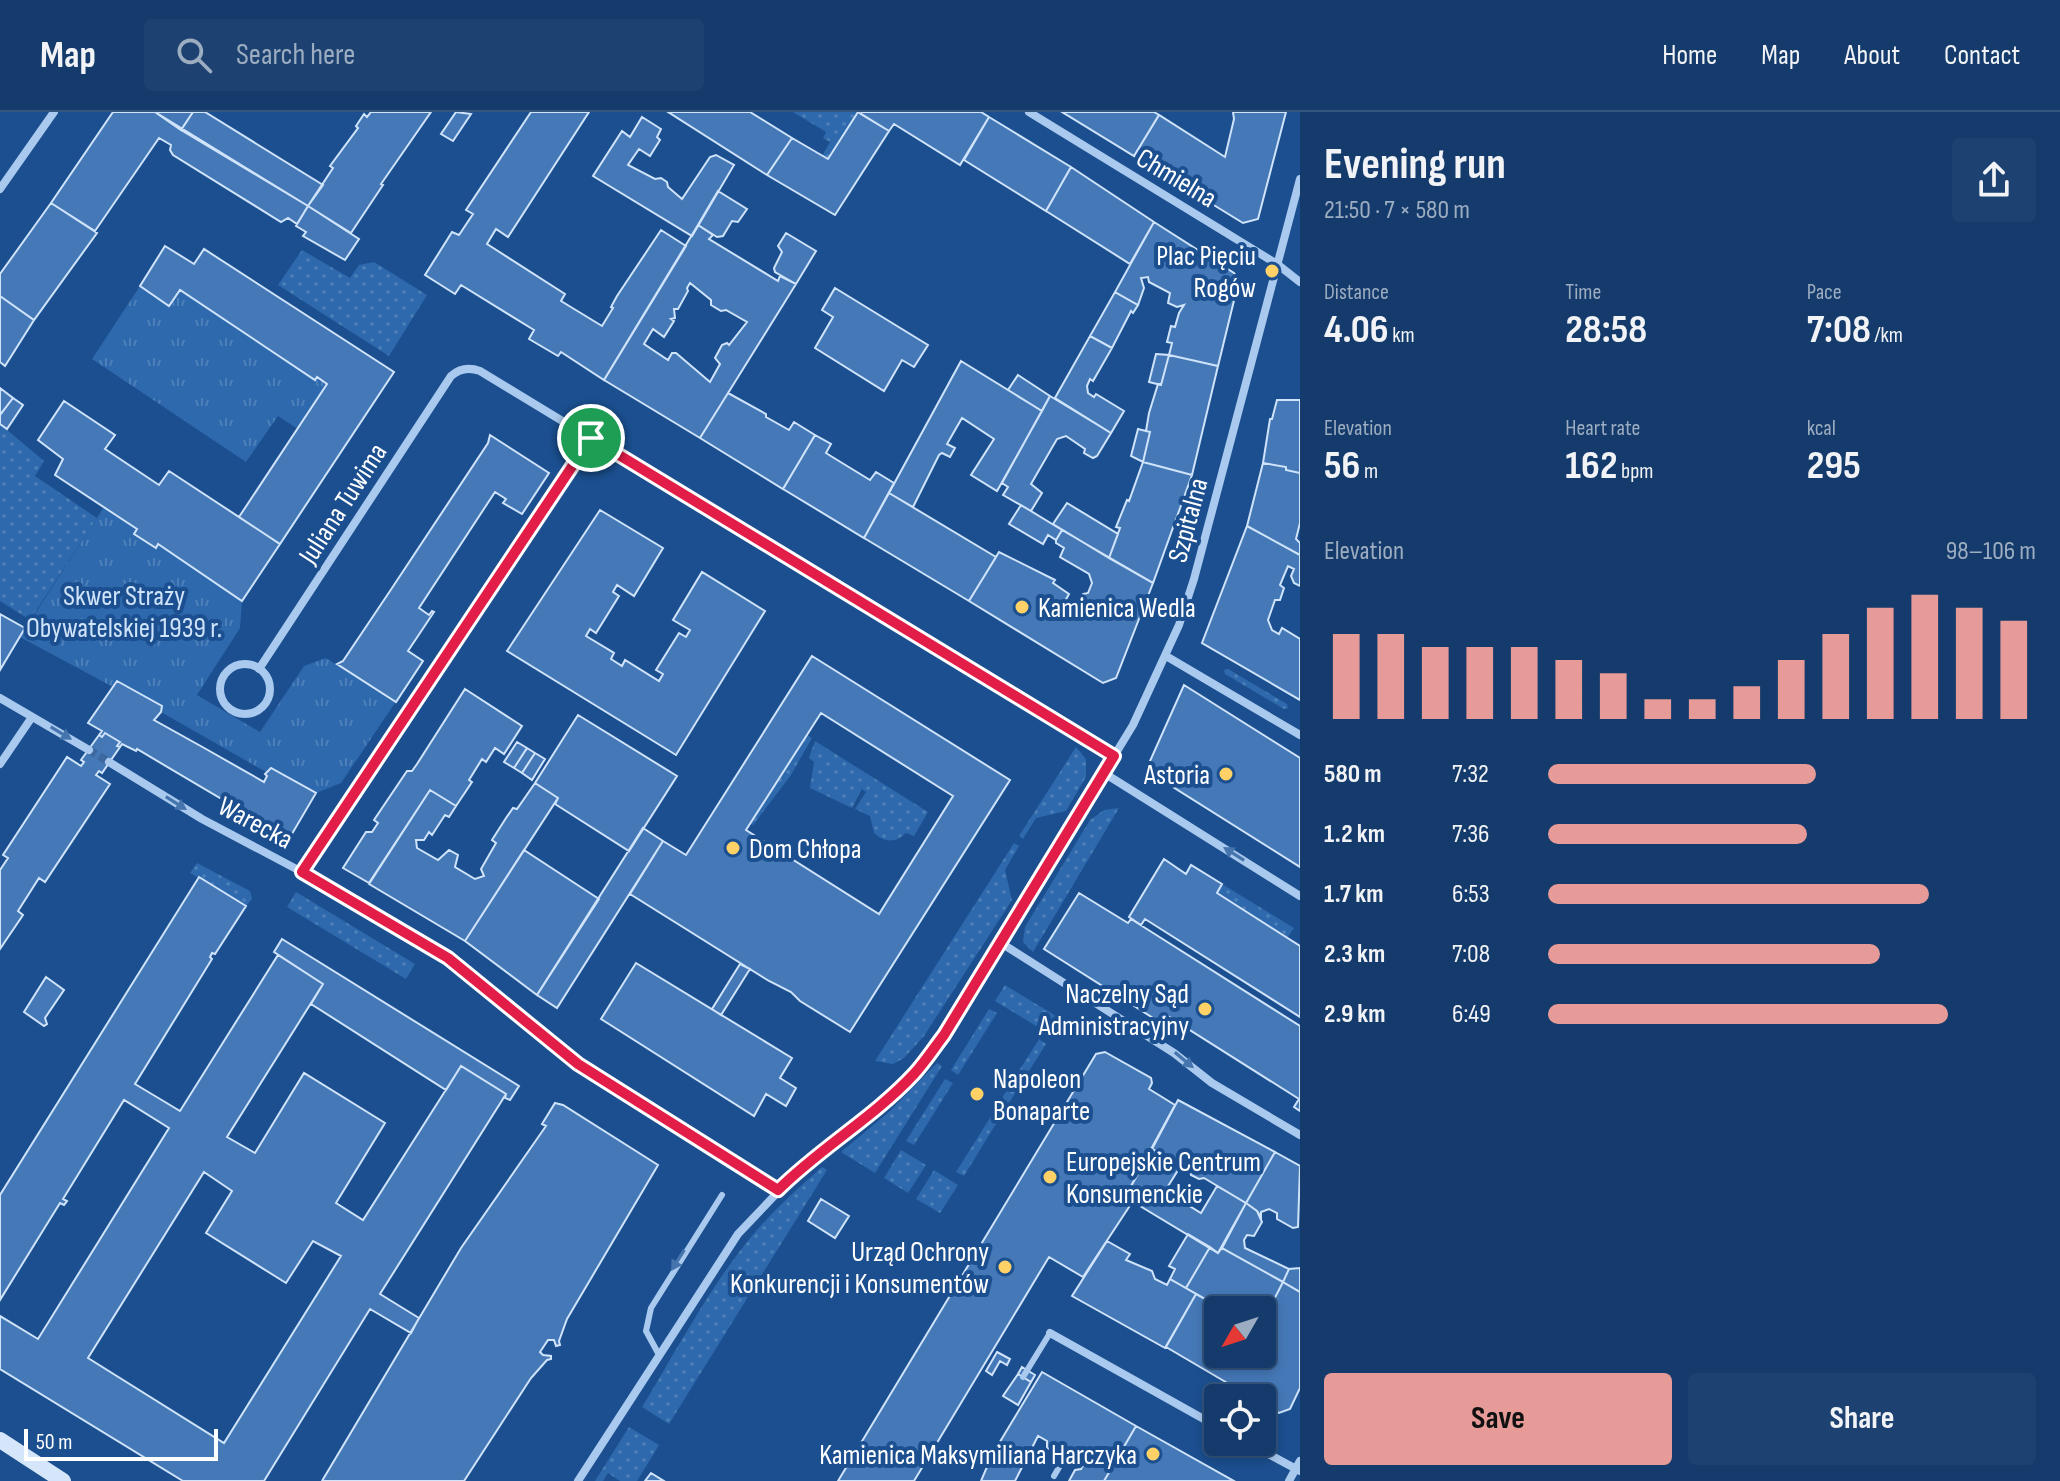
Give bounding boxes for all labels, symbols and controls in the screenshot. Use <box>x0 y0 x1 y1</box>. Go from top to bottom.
search box <box>144 19 704 91</box>
text: Map <box>40 33 96 78</box>
icon: search <box>172 33 216 77</box>
text: Search here <box>236 37 355 73</box>
text: Home <box>1662 39 1717 72</box>
text: Map <box>1761 39 1800 72</box>
text: About <box>1844 39 1900 72</box>
text: Contact <box>1944 39 2020 72</box>
text: Evening run <box>1324 138 1506 191</box>
button: share <box>1952 138 2036 222</box>
street label: Chmielna <box>1130 141 1222 215</box>
text: 21:50 · 7 × 580 m <box>1324 195 1470 226</box>
place label: Plac Pięciu Rogów <box>1156 240 1256 305</box>
marker: Plac Pięciu Rogów <box>1263 262 1281 280</box>
text: Distance <box>1324 279 1389 306</box>
text: Time <box>1565 279 1601 306</box>
text: Pace <box>1807 279 1842 306</box>
text: 4.06 <box>1324 306 1389 354</box>
text: 28:58 <box>1565 306 1647 354</box>
text: 7:08 <box>1807 306 1871 354</box>
text: km <box>1389 322 1415 349</box>
text: /km <box>1871 322 1903 349</box>
pin <box>557 404 625 472</box>
text: Elevation <box>1324 415 1392 442</box>
text: Heart rate <box>1565 415 1640 442</box>
text: kcal <box>1807 415 1836 442</box>
icon: arrive <box>569 416 613 460</box>
street label: Juliana Tuwima <box>292 437 394 571</box>
text: 56 <box>1324 442 1360 490</box>
text: 162 <box>1565 442 1618 490</box>
text: 295 <box>1807 442 1861 490</box>
text: m <box>1360 458 1378 485</box>
text: bpm <box>1618 458 1653 485</box>
street label: Szpitalna <box>1161 475 1216 566</box>
text: Elevation <box>1324 536 1404 567</box>
text: 98–106 m <box>1946 536 2036 567</box>
park label: Skwer Straży Obywatelskiej 1939 r. <box>26 580 222 645</box>
place label: Kamienica Wedla <box>1038 592 1196 625</box>
marker: Kamienica Wedla <box>1013 598 1031 616</box>
one-way arrow <box>50 726 72 740</box>
place label: Astoria <box>1143 759 1210 792</box>
text: 580 m <box>1324 759 1381 790</box>
text: 7:32 <box>1452 759 1489 790</box>
marker: Astoria <box>1217 765 1235 783</box>
street label: Warecka <box>212 790 298 857</box>
one-way arrow <box>165 796 187 810</box>
text: 1.2 km <box>1324 819 1385 850</box>
text: 7:36 <box>1452 819 1489 850</box>
place label: Dom Chłopa <box>749 833 862 866</box>
marker: Dom Chłopa <box>724 839 742 857</box>
one-way arrow <box>1223 848 1245 862</box>
text: 1.7 km <box>1324 879 1383 910</box>
text: 6:53 <box>1452 879 1490 910</box>
text: 2.3 km <box>1324 939 1385 970</box>
text: 7:08 <box>1452 939 1490 970</box>
place label: Naczelny Sąd Administracyjny <box>1038 978 1189 1043</box>
text: 2.9 km <box>1324 999 1386 1030</box>
text: 6:49 <box>1452 999 1491 1030</box>
marker: Naczelny Sąd Administracyjny <box>1196 1000 1214 1018</box>
one-way arrow <box>1173 1052 1194 1069</box>
place label: Napoleon Bonaparte <box>993 1063 1090 1128</box>
marker: Napoleon Bonaparte <box>968 1085 986 1103</box>
place label: Europejskie Centrum Konsumenckie <box>1066 1146 1261 1211</box>
marker: Europejskie Centrum Konsumenckie <box>1041 1168 1059 1186</box>
place label: Urząd Ochrony Konkurencji i Konsumentów <box>730 1236 989 1301</box>
one-way arrow <box>671 1250 686 1271</box>
marker: Urząd Ochrony Konkurencji i Konsumentów <box>996 1258 1014 1276</box>
north arrow <box>1204 1296 1276 1368</box>
map controls <box>1204 1296 1276 1456</box>
button: Save <box>1324 1373 1672 1465</box>
button: Share <box>1688 1373 2036 1465</box>
button: locate <box>1204 1384 1276 1456</box>
scale bar <box>24 1425 218 1461</box>
text: 50 m <box>36 1429 72 1456</box>
place label: Kamienica Maksymiliana Harczyka <box>819 1439 1137 1472</box>
marker: Kamienica Maksymiliana Harczyka <box>1144 1445 1162 1463</box>

